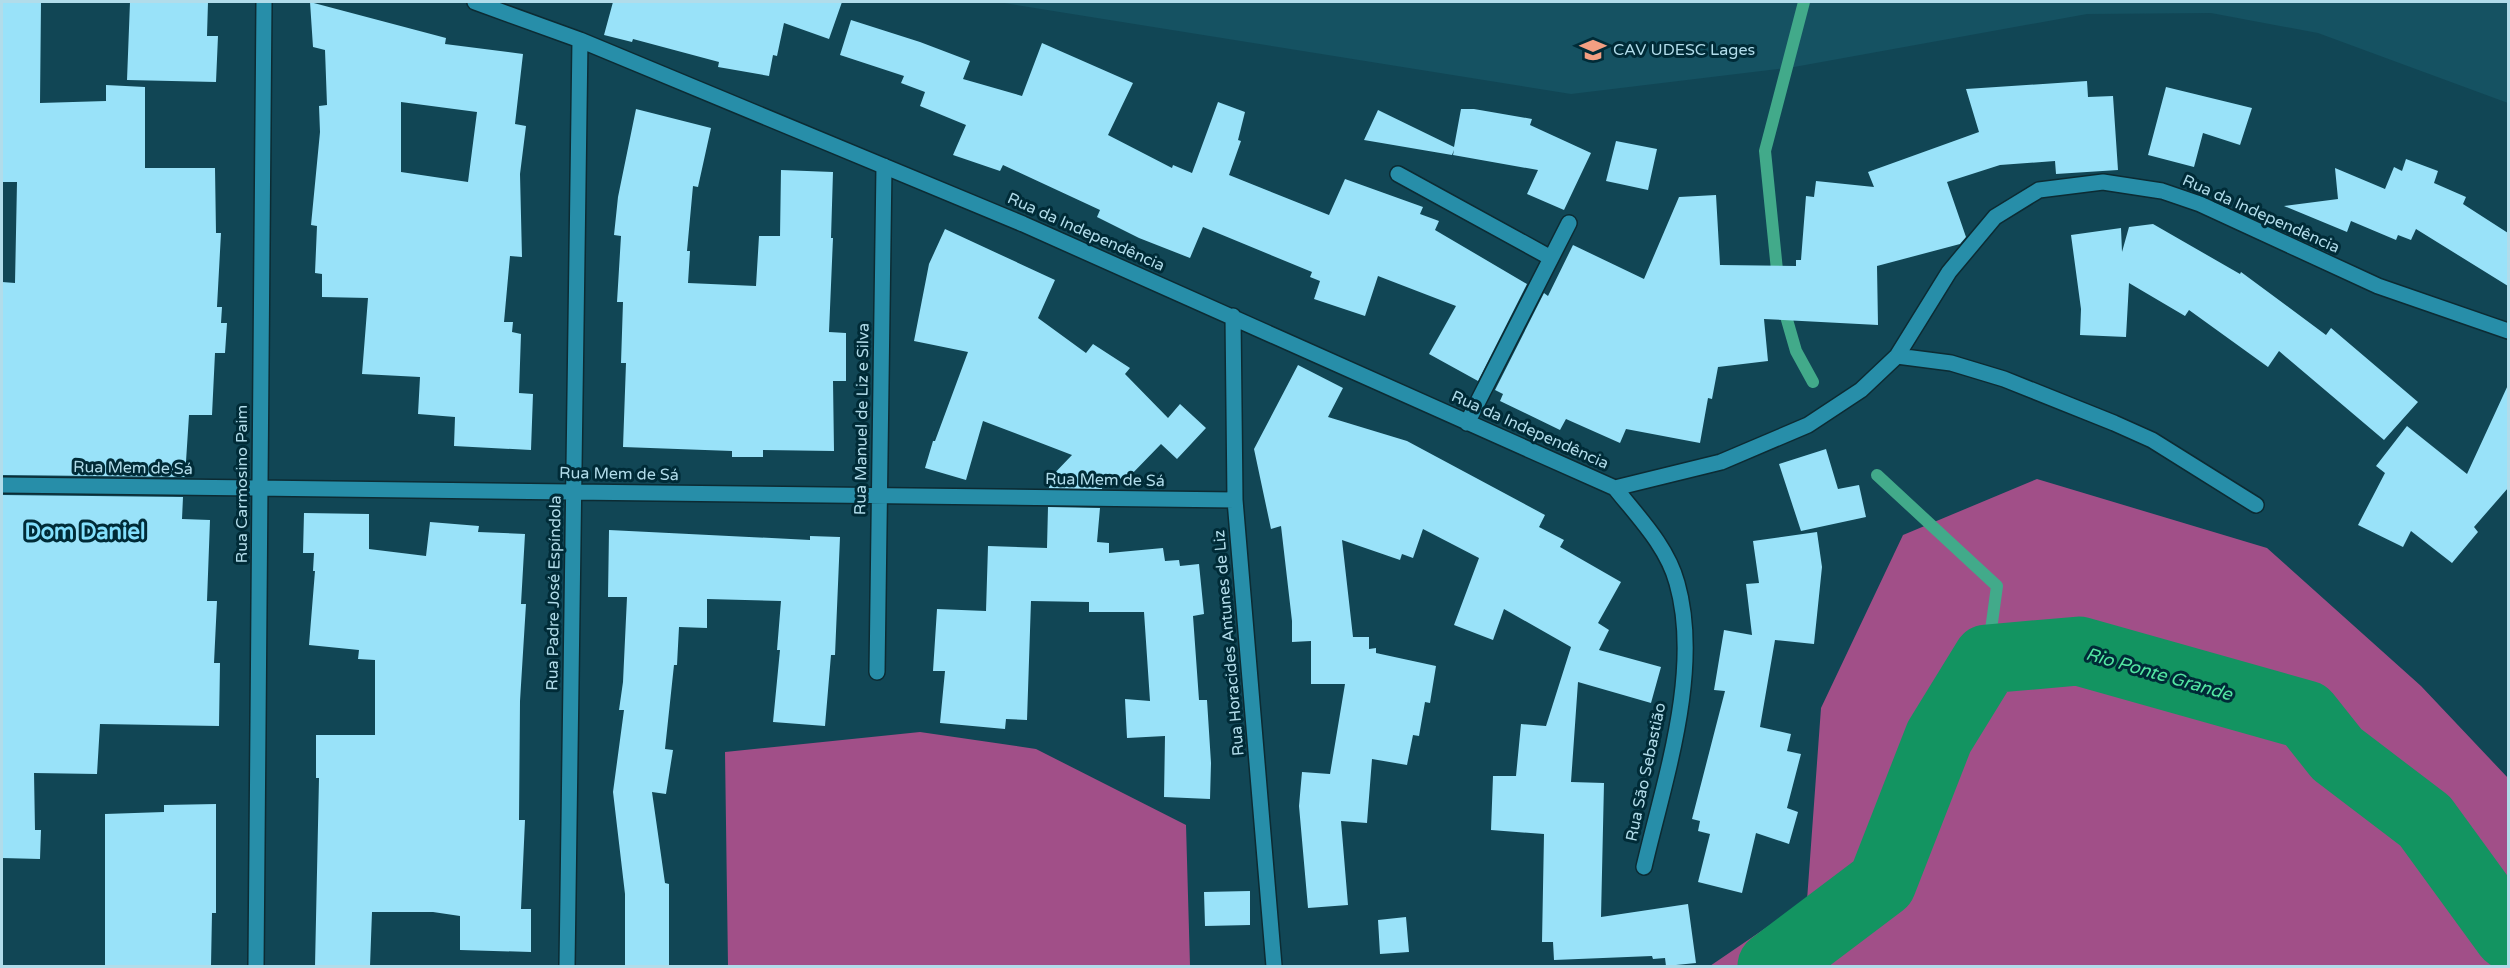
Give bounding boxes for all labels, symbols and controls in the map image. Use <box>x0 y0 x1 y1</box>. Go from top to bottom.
school or university icon: CAV UDESC Lages <box>1578 35 1608 65</box>
place label: CAV UDESC Lages <box>1613 40 1755 60</box>
street label: Rua da Independência <box>2179 170 2343 258</box>
street label: Rua da Independência <box>1004 188 1168 276</box>
street label: Rua Manuel de Liz e Silva <box>850 323 874 515</box>
street label: Rua da Independência <box>1448 386 1612 474</box>
street label: Rua Carmosino Paim <box>232 405 252 563</box>
street label: Rua Mem de Sá <box>73 457 193 479</box>
street label: Rua Mem de Sá <box>559 463 679 485</box>
street label: Rua Mem de Sá <box>1045 469 1165 491</box>
street label: Rua Padre José Espíndola <box>542 495 566 691</box>
district label: Dom Daniel <box>25 519 145 545</box>
street label: Rua Horacides Antunes de Liz <box>1209 529 1249 757</box>
water label: Rio Ponte Grande <box>2083 643 2235 706</box>
street label: Rua São Sebastião <box>1622 701 1670 843</box>

